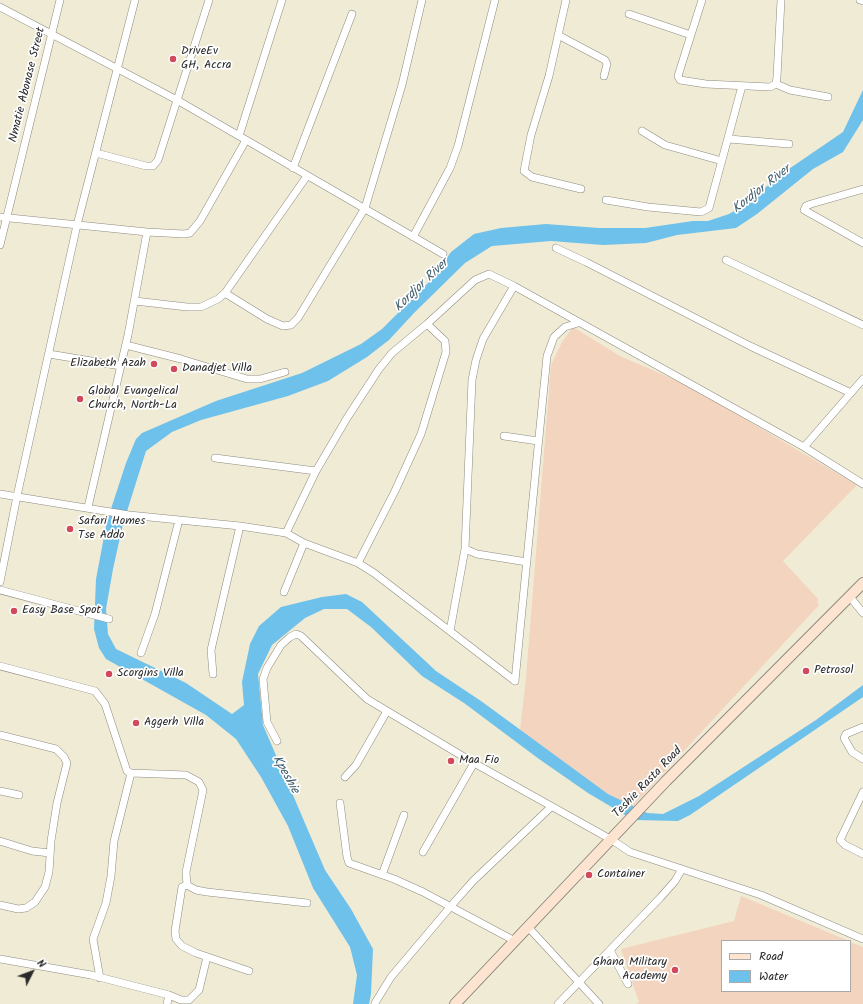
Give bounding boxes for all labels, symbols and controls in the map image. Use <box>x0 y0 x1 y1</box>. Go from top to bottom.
street label: Nmatie Abonase Street <box>7 26 49 144</box>
place label: DriveEv GH, Accra <box>181 45 231 73</box>
marker: DriveEv GH, Accra <box>168 54 178 64</box>
water label: Kordjor River <box>730 162 794 218</box>
water label: Kordjor River <box>392 256 452 316</box>
place label: Elizabeth Azah <box>70 357 146 371</box>
marker: Elizabeth Azah <box>149 359 159 369</box>
place label: Danadjet Villa <box>182 362 252 376</box>
marker: Danadjet Villa <box>169 364 179 374</box>
place label: Global Evangelical Church, North-La <box>88 385 178 413</box>
marker: Global Evangelical Church, North-La <box>75 394 85 404</box>
place label: Safari Homes Tse Addo <box>78 515 145 543</box>
marker: Safari Homes Tse Addo <box>65 524 75 534</box>
place label: Easy Base Spot <box>22 604 101 618</box>
marker: Easy Base Spot <box>9 606 19 616</box>
place label: Petrosol <box>814 664 853 678</box>
marker: Petrosol <box>801 666 811 676</box>
place label: Scorgins Villa <box>117 667 184 681</box>
marker: Scorgins Villa <box>104 669 114 679</box>
place label: Aggerh Villa <box>144 716 204 730</box>
marker: Aggerh Villa <box>131 718 141 728</box>
street label: Teshie Rasta Road <box>610 744 686 822</box>
water label: Kpeshie <box>268 753 302 797</box>
place label: Maa Fio <box>459 754 499 768</box>
marker: Maa Fio <box>446 756 456 766</box>
place label: Container <box>597 868 645 882</box>
marker: Container <box>584 870 594 880</box>
legend <box>721 940 851 992</box>
text: Road <box>759 947 783 966</box>
north arrow <box>12 952 52 992</box>
text: N <box>32 955 50 973</box>
place label: Ghana Military Academy <box>593 956 667 984</box>
marker: Ghana Military Academy <box>670 965 680 975</box>
text: Water <box>759 967 788 986</box>

